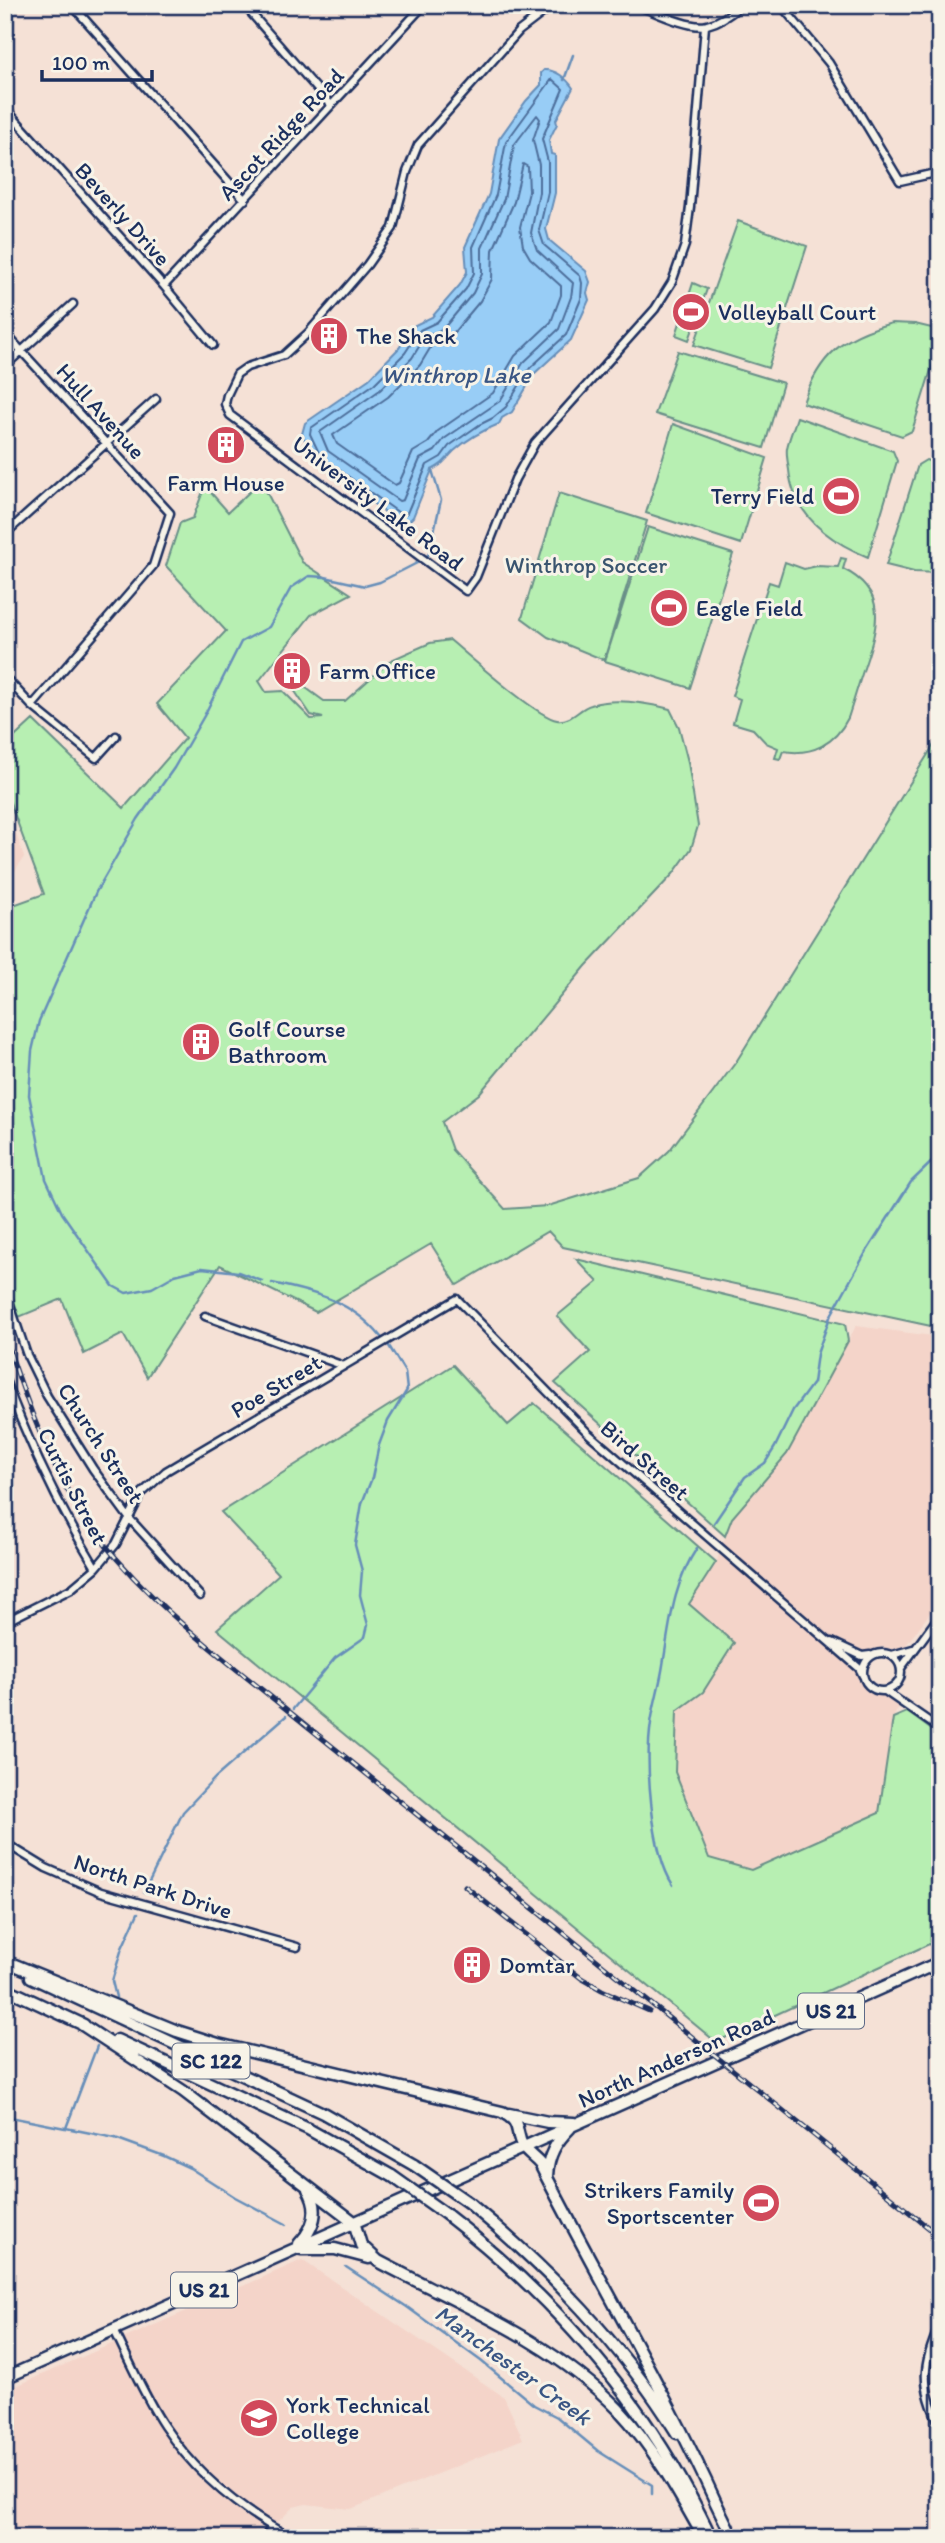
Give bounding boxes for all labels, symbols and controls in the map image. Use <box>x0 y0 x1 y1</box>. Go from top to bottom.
scale bar <box>42 38 152 82</box>
text: 100 m <box>52 50 110 75</box>
street label: Ascot Ridge Road <box>212 61 350 206</box>
street label: Beverly Drive <box>69 156 177 272</box>
sports icon: Volleyball Court <box>670 291 712 333</box>
place label: Volleyball Court <box>718 298 877 326</box>
building icon: The Shack <box>308 315 350 357</box>
place label: The Shack <box>356 322 456 350</box>
street label: Hull Avenue <box>50 357 152 465</box>
water label: Winthrop Lake <box>381 360 532 389</box>
building icon: Farm House <box>205 424 247 466</box>
street label: University Lake Road <box>287 429 469 577</box>
place label: Farm House <box>167 469 285 497</box>
sports icon: Terry Field <box>820 475 862 517</box>
place label: Terry Field <box>711 482 814 510</box>
park label: Winthrop Soccer <box>505 551 668 579</box>
sports icon: Eagle Field <box>648 587 690 629</box>
place label: Eagle Field <box>696 594 803 622</box>
building icon: Farm Office <box>271 650 313 692</box>
place label: Farm Office <box>319 657 436 685</box>
place label: Golf Course Bathroom <box>228 1015 346 1069</box>
building icon: Golf Course Bathroom <box>180 1021 222 1063</box>
street label: Poe Street <box>225 1348 327 1424</box>
street label: Church Street <box>52 1377 150 1509</box>
street label: Bird Street <box>595 1414 695 1506</box>
street label: Curtis Street <box>32 1423 115 1549</box>
street label: North Park Drive <box>70 1847 236 1925</box>
building icon: Domtar <box>451 1944 493 1986</box>
place label: Domtar <box>499 1951 574 1979</box>
road number: US 21 <box>798 1994 864 2028</box>
street label: North Anderson Road <box>573 2002 779 2114</box>
road number: SC 122 <box>172 2044 249 2078</box>
place label: Strikers Family Sportscenter <box>584 2176 734 2230</box>
sports icon: Strikers Family Sportscenter <box>740 2182 782 2224</box>
road number: US 21 <box>171 2272 237 2308</box>
water label: Manchester Creek <box>430 2298 598 2432</box>
place label: York Technical College <box>286 2391 430 2445</box>
school or university icon: York Technical College <box>238 2397 280 2439</box>

